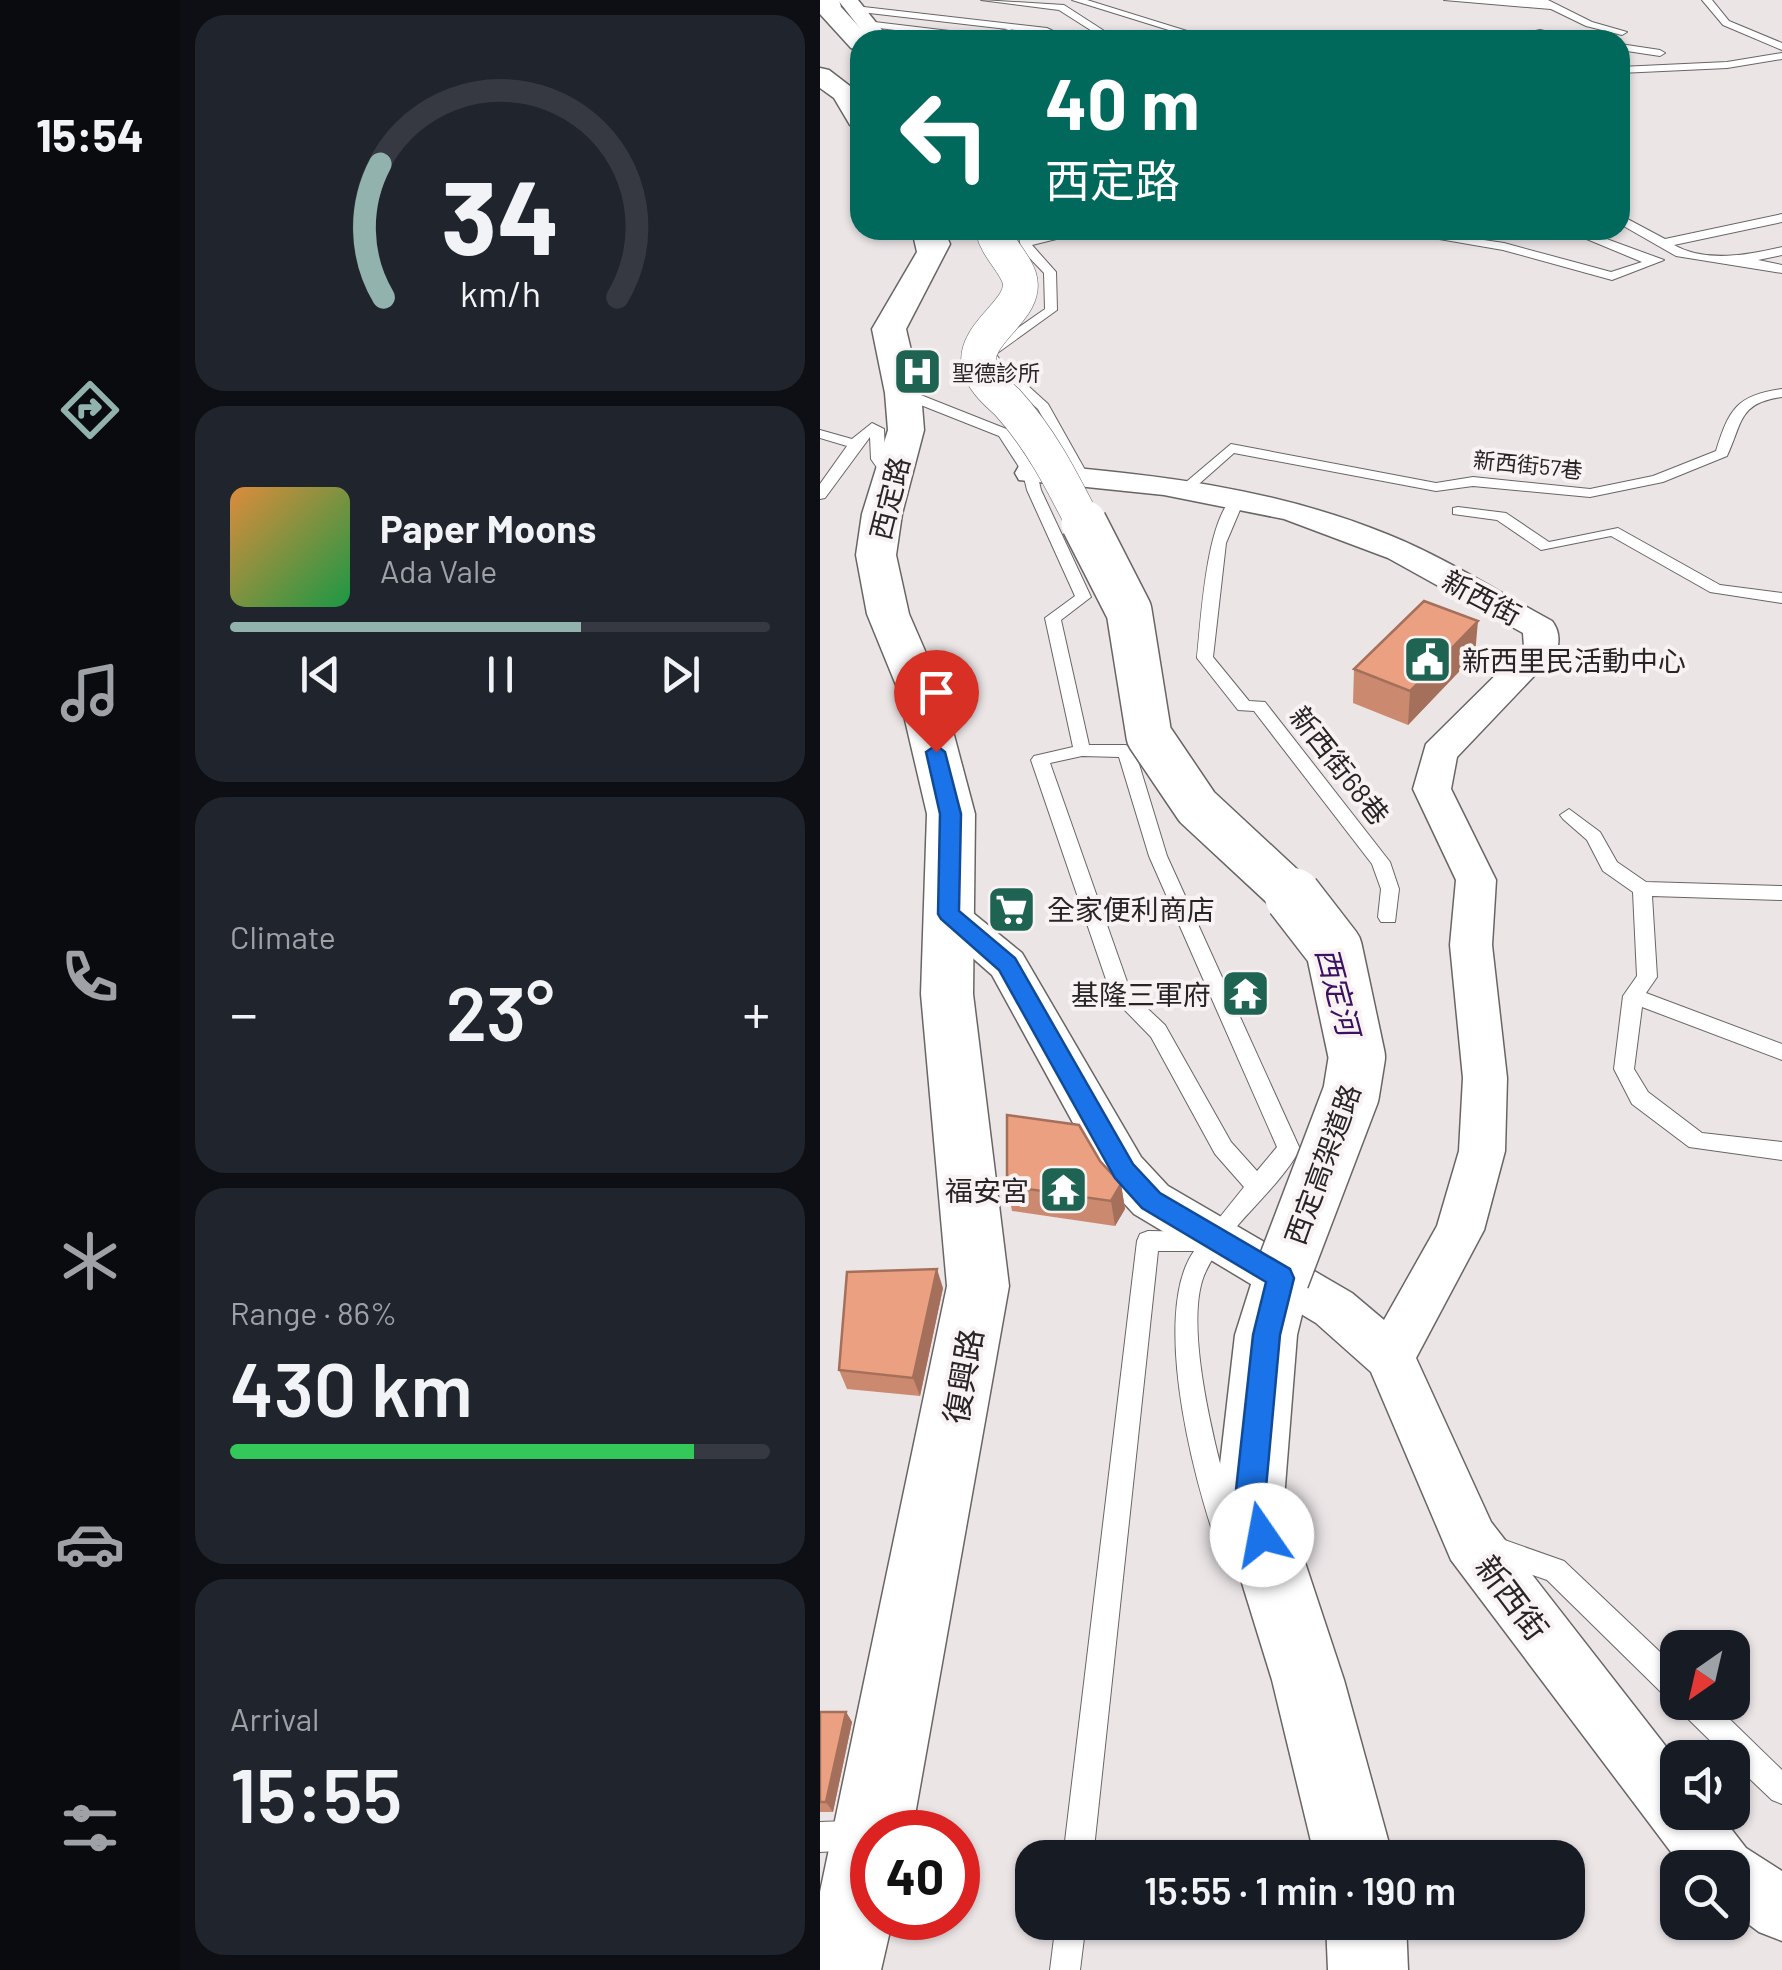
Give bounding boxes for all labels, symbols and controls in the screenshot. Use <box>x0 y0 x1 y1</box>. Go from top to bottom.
text: 40 m <box>1045 60 1200 144</box>
icon: left <box>880 70 1010 200</box>
text: 15:54 <box>36 107 144 161</box>
text: 34 <box>440 151 560 276</box>
text: 西定路 <box>1045 152 1180 206</box>
text: km/h <box>460 271 540 314</box>
hospital icon: 聖德診所 <box>891 346 943 398</box>
place label: 聖德診所 <box>952 359 1040 385</box>
icon: directions <box>55 375 125 445</box>
street label: 新西街57巷 <box>1472 445 1584 483</box>
street label: 西定路 <box>862 453 916 543</box>
text: Paper Moons <box>380 505 596 551</box>
text: Ada Vale <box>380 551 497 589</box>
street label: 新西街 <box>1437 562 1527 632</box>
public building icon: 新西里民活動中心 <box>1401 634 1453 686</box>
place label: 新西里民活動中心 <box>1462 643 1686 677</box>
icon: previous <box>293 647 348 702</box>
icon: pause <box>473 647 528 702</box>
icon: next <box>653 647 708 702</box>
pin <box>894 650 979 753</box>
icon: music <box>55 658 125 728</box>
icon: arrive <box>909 665 964 720</box>
street label: 新西街68巷 <box>1283 699 1397 831</box>
supermarket icon: 全家便利商店 <box>986 883 1038 935</box>
place label: 全家便利商店 <box>1047 892 1215 926</box>
text: Climate <box>230 917 336 955</box>
icon: phone <box>55 942 125 1012</box>
water label: 西定河 <box>1310 943 1369 1044</box>
text: 23° <box>446 966 554 1056</box>
temple icon: 基隆三軍府 <box>1220 968 1272 1020</box>
place label: 基隆三軍府 <box>1071 977 1211 1011</box>
text: − <box>230 979 258 1045</box>
text: + <box>742 979 770 1045</box>
street label: 西定高架道路 <box>1277 1079 1367 1249</box>
temple icon: 福安宮 <box>1038 1164 1090 1216</box>
place label: 福安宮 <box>945 1173 1029 1207</box>
icon: climate <box>55 1226 125 1296</box>
text: Range · 86% <box>230 1293 397 1331</box>
street label: 復興路 <box>935 1325 989 1427</box>
text: 430 km <box>230 1342 473 1432</box>
position arrow <box>1210 1483 1314 1587</box>
icon: car <box>55 1509 125 1579</box>
street label: 新西街 <box>1469 1547 1557 1647</box>
north arrow <box>1660 1630 1750 1720</box>
map controls <box>1660 1630 1750 1940</box>
text: Arrival <box>230 1699 319 1737</box>
button: sound <box>1660 1740 1750 1830</box>
text: 15:55 <box>230 1748 402 1838</box>
icon: filters <box>55 1793 125 1863</box>
speed limit sign: 40 <box>850 1810 980 1940</box>
button: search <box>1660 1850 1750 1940</box>
text: 15:55 · 1 min · 190 m <box>1144 1867 1456 1913</box>

